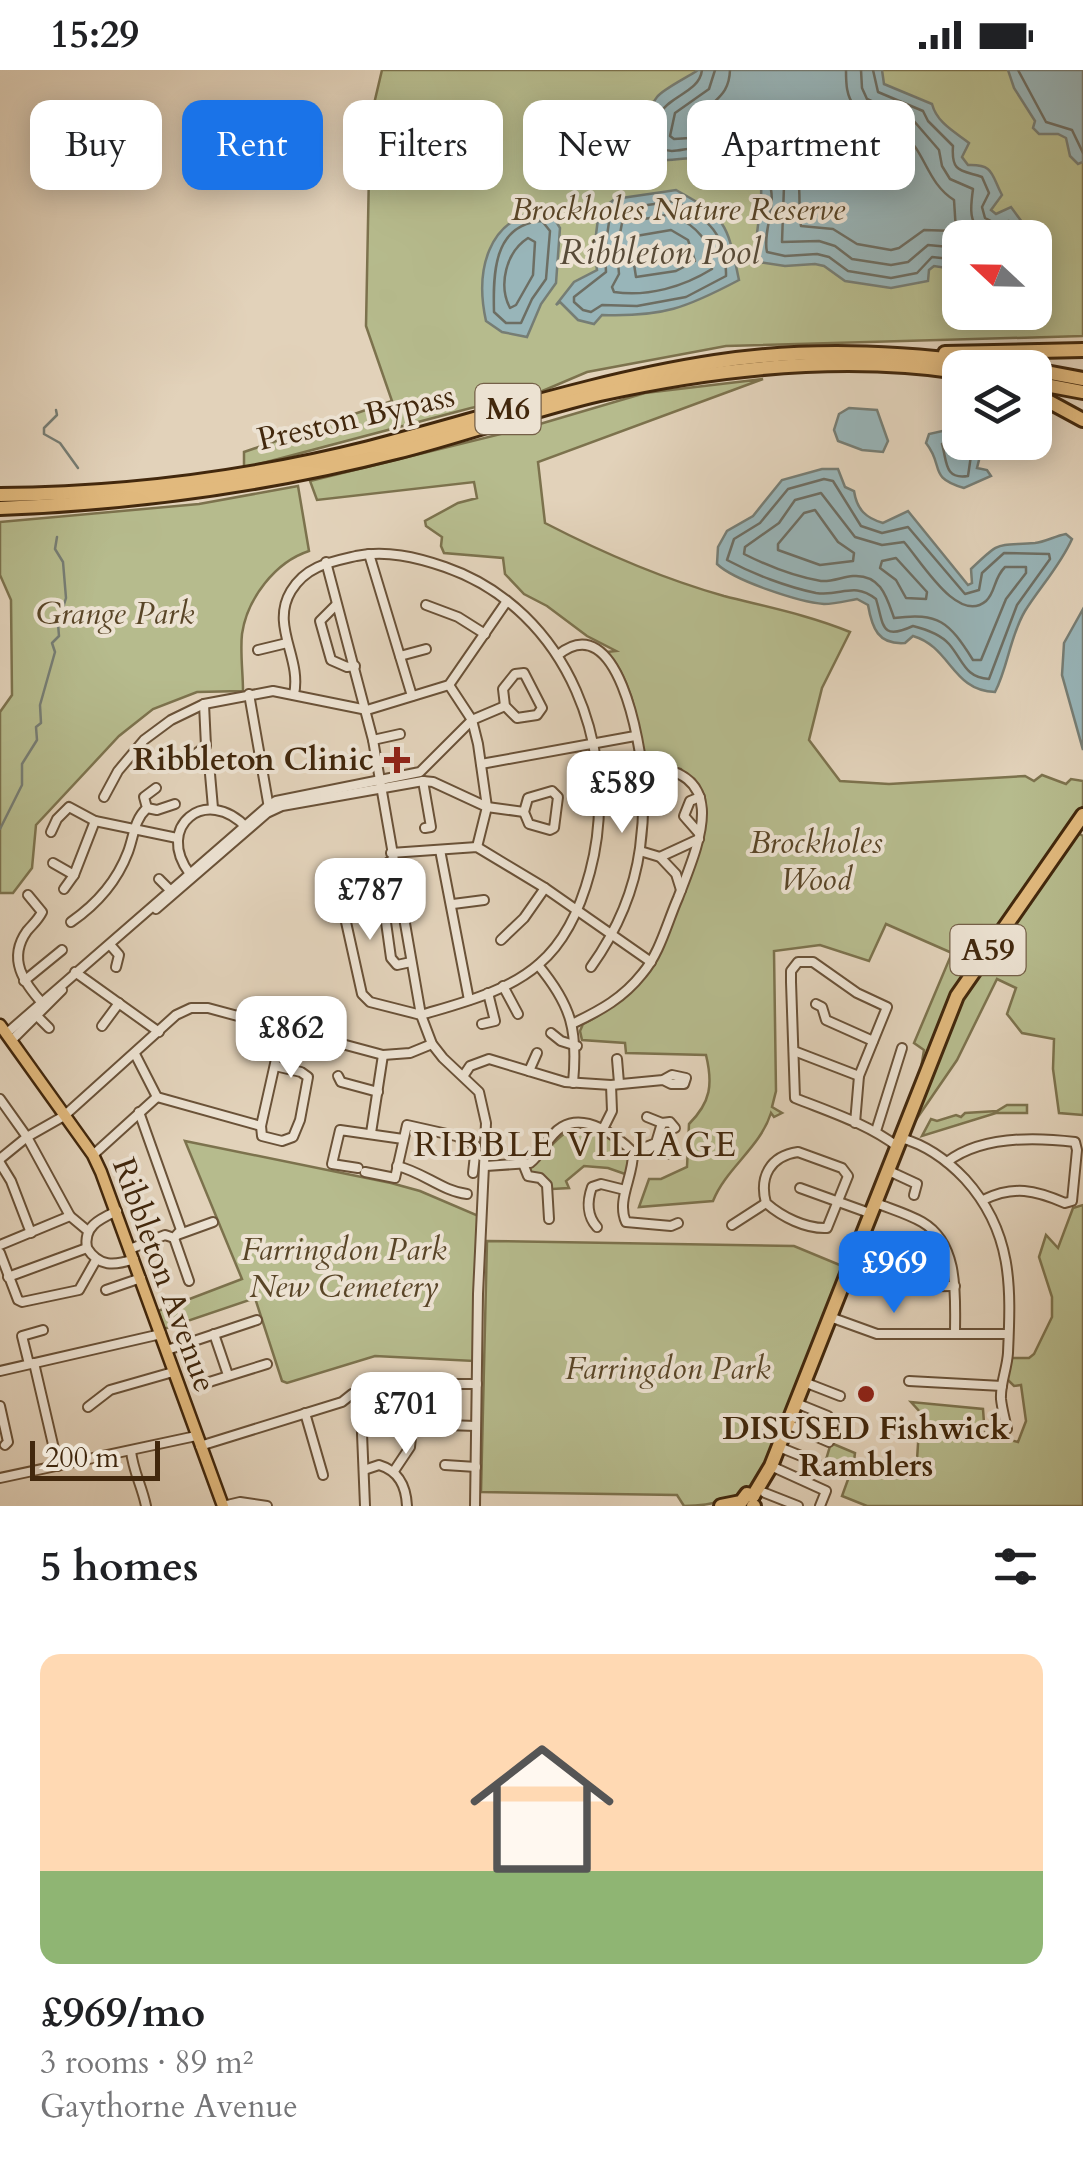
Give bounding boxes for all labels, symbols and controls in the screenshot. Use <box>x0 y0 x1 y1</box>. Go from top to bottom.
text: 15:29 <box>50 9 139 61</box>
chip: Buy <box>30 100 162 190</box>
chip: Rent <box>182 100 323 190</box>
chip: Filters <box>343 100 503 190</box>
chip: New <box>523 100 667 190</box>
chip: Apartment <box>687 100 915 190</box>
park label: Brockholes Nature Reserve <box>511 188 846 232</box>
north arrow <box>942 220 1052 330</box>
map controls <box>942 220 1052 460</box>
water label: Ribbleton Pool <box>560 229 762 277</box>
button: layers <box>942 350 1052 460</box>
street label: Preston Bypass <box>253 374 459 462</box>
road number: M6 <box>476 384 540 434</box>
park label: Grange Park <box>36 592 194 636</box>
place label: Ribbleton Clinic <box>133 738 374 782</box>
marker: Ribbleton Clinic <box>384 747 410 773</box>
pin: £589 <box>563 751 681 836</box>
text: £589 <box>589 761 655 805</box>
park label: Brockholes Wood <box>749 821 883 902</box>
pin: £787 <box>311 858 429 943</box>
text: £787 <box>337 868 403 912</box>
road number: A59 <box>950 925 1026 975</box>
pin: £862 <box>232 996 350 1081</box>
text: £862 <box>258 1006 324 1050</box>
district label: RIBBLE VILLAGE <box>413 1121 739 1169</box>
street label: Ribbleton Avenue <box>101 1152 227 1398</box>
park label: Farringdon Park New Cemetery <box>241 1228 447 1309</box>
pin: £969 <box>835 1231 953 1316</box>
text: £969 <box>861 1241 927 1285</box>
park label: Farringdon Park <box>565 1347 771 1391</box>
pin: £701 <box>347 1372 465 1457</box>
text: £701 <box>373 1382 439 1426</box>
marker: DISUSED Fishwick Ramblers <box>855 1383 877 1405</box>
place label: DISUSED Fishwick Ramblers <box>722 1407 1010 1488</box>
scale bar <box>30 1436 160 1480</box>
text: 200 m <box>45 1439 119 1477</box>
text: 5 homes <box>40 1538 198 1595</box>
icon: filters <box>988 1539 1043 1594</box>
icon: home <box>452 1719 632 1899</box>
text: £969/mo <box>40 1984 205 2041</box>
text: 3 rooms · 89 m² <box>40 2041 253 2085</box>
text: Gaythorne Avenue <box>40 2085 298 2129</box>

